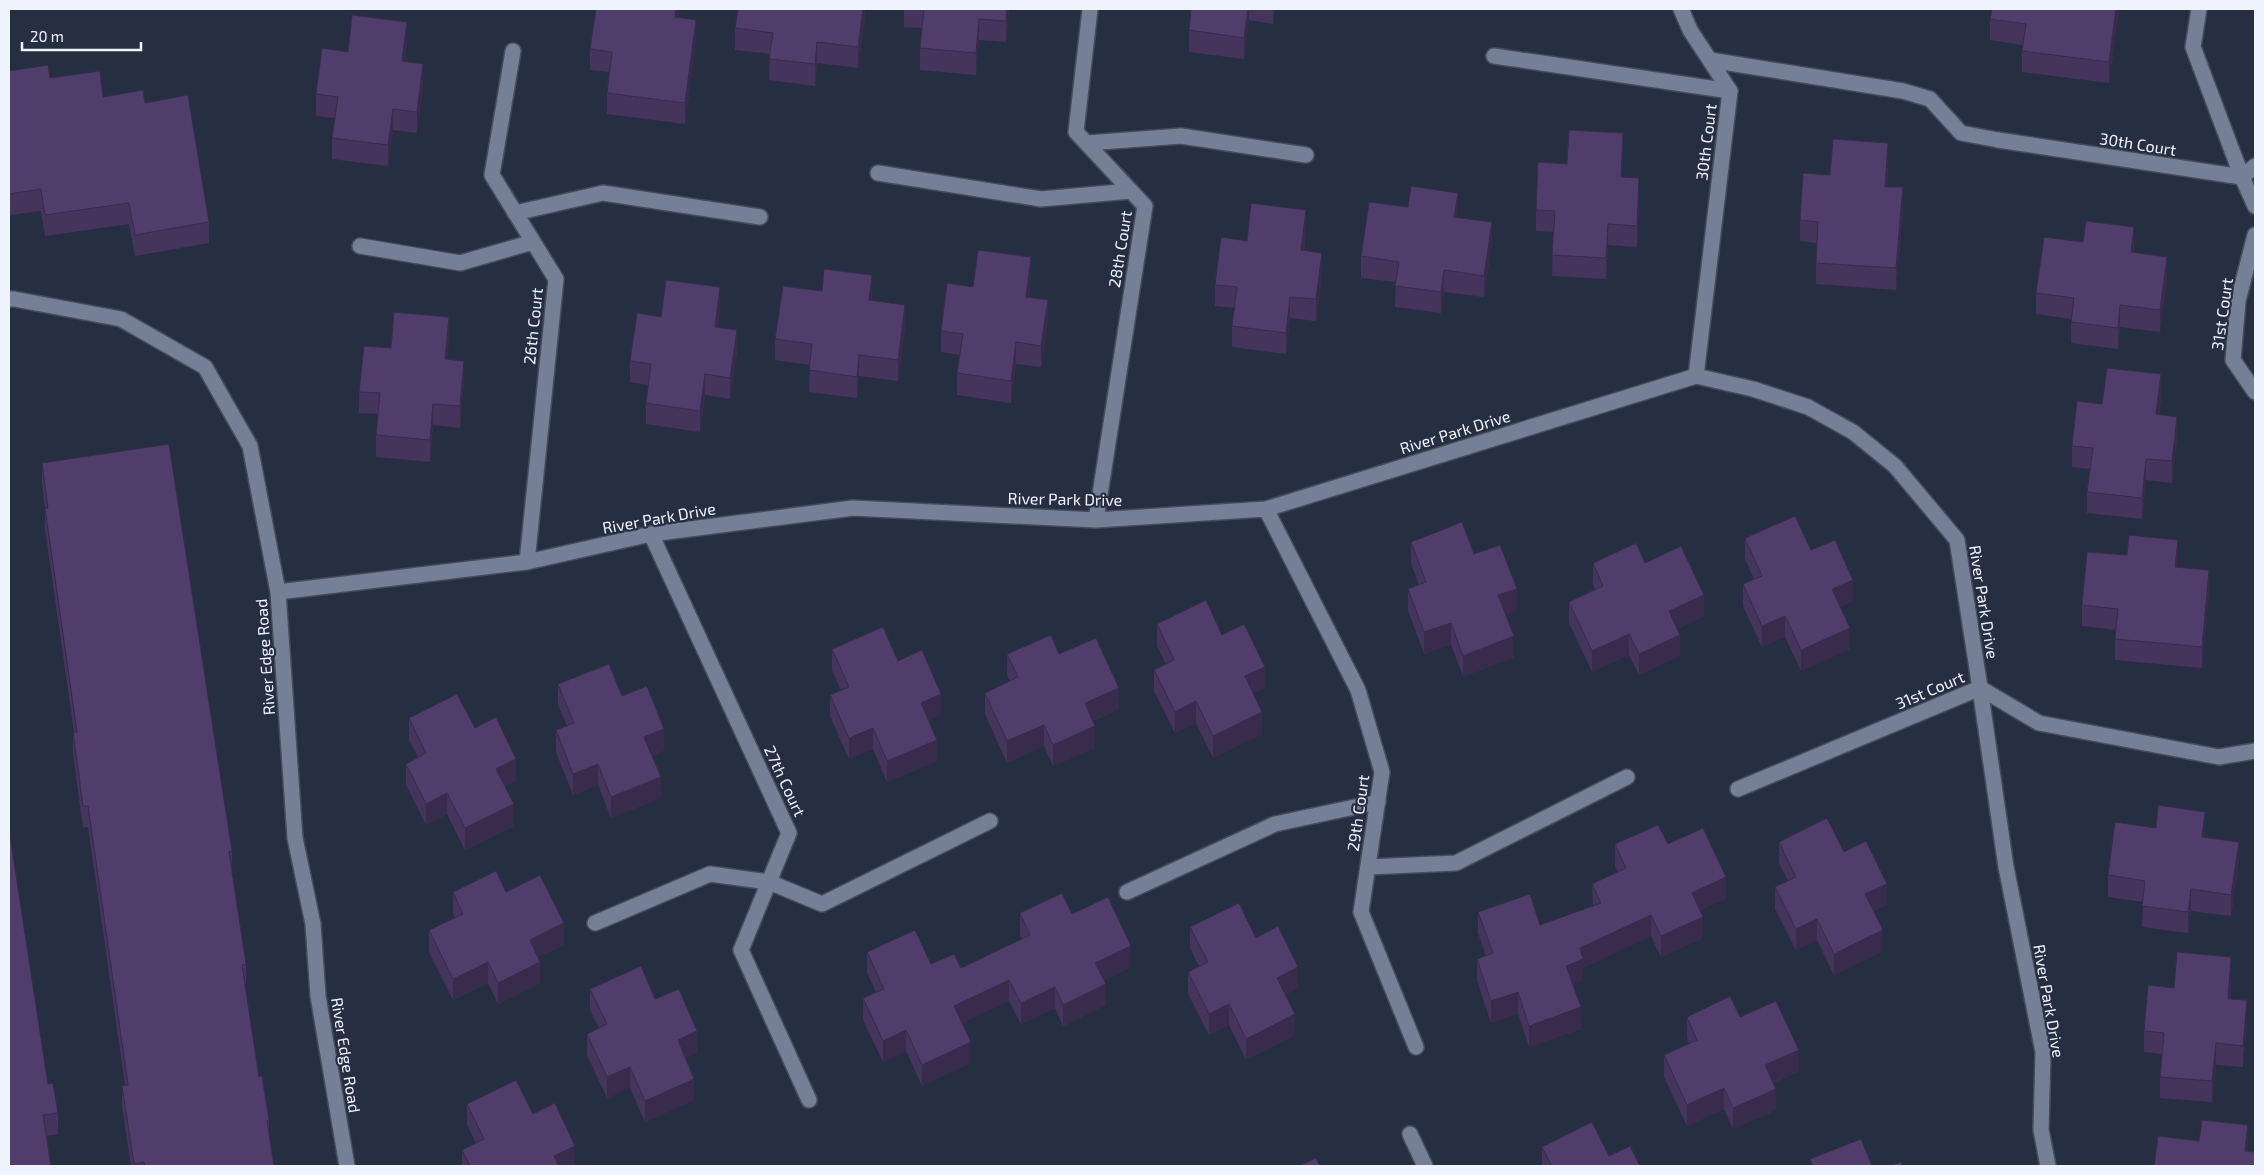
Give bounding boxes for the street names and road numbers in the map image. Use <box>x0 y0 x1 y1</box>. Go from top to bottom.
street label: 30th Court <box>1691 102 1720 181</box>
street label: 30th Court <box>2098 128 2178 159</box>
street label: 28th Court <box>1104 209 1135 289</box>
street label: 31st Court <box>2207 277 2236 351</box>
street label: 26th Court <box>519 287 546 365</box>
street label: River Park Drive <box>1397 406 1512 457</box>
street label: River Park Drive <box>1008 488 1122 509</box>
street label: River Park Drive <box>601 498 717 537</box>
street label: River Park Drive <box>1966 544 2003 660</box>
street label: River Edge Road <box>251 598 278 716</box>
street label: 31st Court <box>1893 667 1967 713</box>
street label: 27th Court <box>761 742 810 819</box>
street label: 29th Court <box>1343 774 1372 852</box>
street label: River Park Drive <box>2030 943 2069 1059</box>
street label: River Edge Road <box>328 996 365 1114</box>

